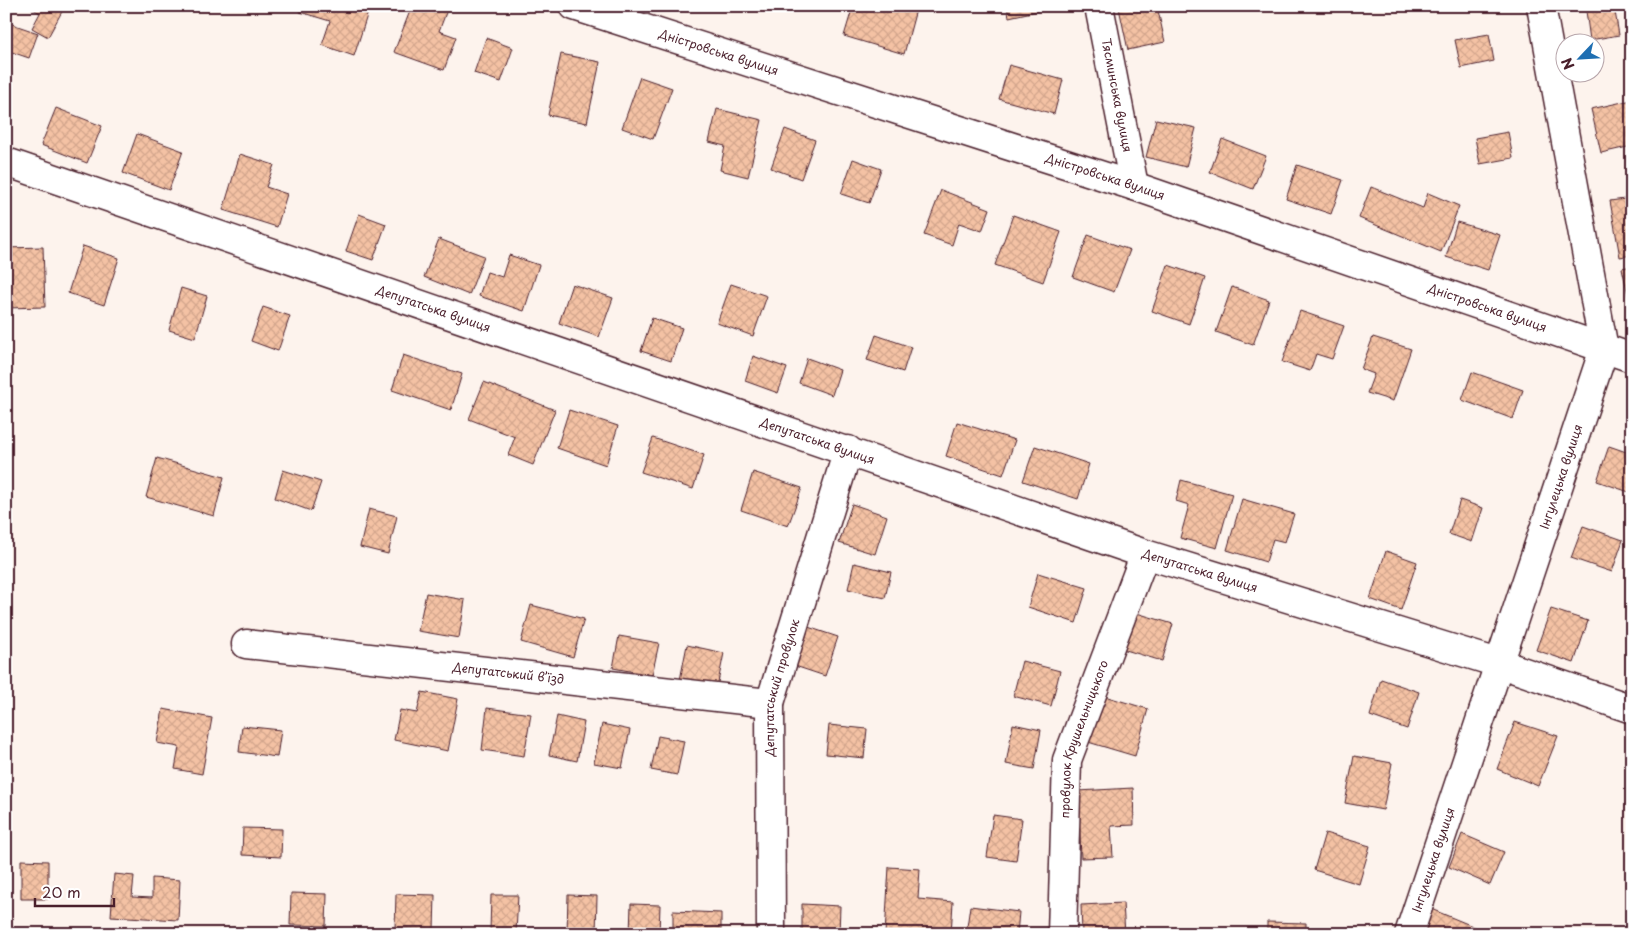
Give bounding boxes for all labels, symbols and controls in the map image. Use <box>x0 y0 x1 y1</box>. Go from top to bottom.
street label: Дністровська вулиця <box>656 24 781 79</box>
north arrow <box>1556 32 1606 82</box>
street label: Тясминська вулиця <box>1097 37 1137 154</box>
text: N <box>1556 54 1580 73</box>
street label: Дністровська вулиця <box>1043 148 1168 204</box>
street label: Дністровська вулиця <box>1425 278 1549 336</box>
street label: Депутатська вулиця <box>373 280 493 336</box>
street label: Депутатська вулиця <box>757 412 877 468</box>
street label: Інгулецька вулиця <box>1535 422 1586 531</box>
street label: Депутатська вулиця <box>1139 543 1260 596</box>
street label: Депутатський провулок <box>760 616 804 757</box>
street label: Депутатський в’їзд <box>451 657 565 688</box>
street label: провулок Крушельницького <box>1055 657 1112 819</box>
street label: Інгулецька вулиця <box>1407 805 1459 914</box>
scale bar <box>35 875 114 907</box>
text: 20 m <box>42 880 81 903</box>

